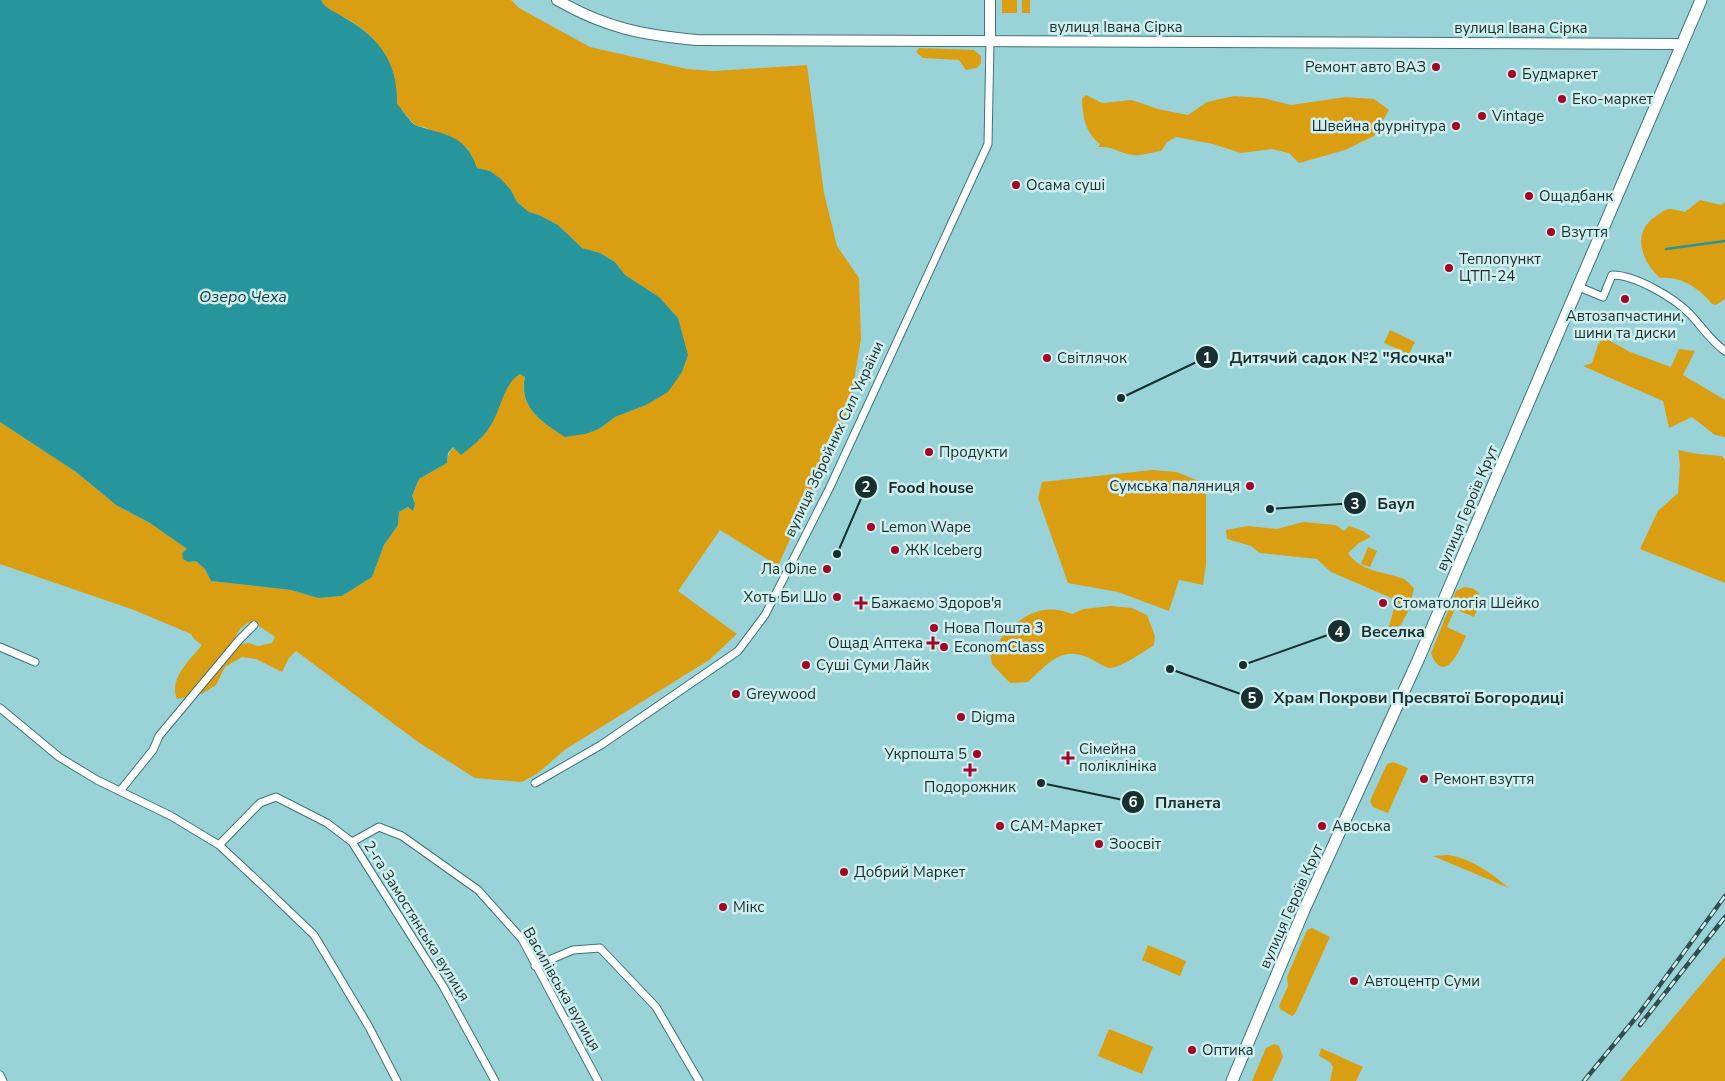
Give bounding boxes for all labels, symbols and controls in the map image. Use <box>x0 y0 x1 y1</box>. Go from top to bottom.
street label: вулиця Івана Сірка <box>1049 17 1183 37</box>
street label: вулиця Івана Сірка <box>1454 18 1588 38</box>
place label: Ремонт авто ВАЗ <box>1305 57 1426 77</box>
marker: Ремонт авто ВАЗ <box>1430 61 1442 73</box>
place label: Будмаркет <box>1522 64 1598 84</box>
marker: Будмаркет <box>1506 68 1518 80</box>
place label: Еко-маркет <box>1572 89 1654 109</box>
marker: Еко-маркет <box>1556 93 1568 105</box>
place label: Vintage <box>1491 106 1544 126</box>
marker: Vintage <box>1476 110 1488 122</box>
place label: Швейна фурнітура <box>1312 116 1446 136</box>
marker: Швейна фурнітура <box>1450 120 1462 132</box>
place label: Осама суші <box>1026 175 1105 195</box>
marker: Осама суші <box>1010 179 1022 191</box>
place label: Ощадбанк <box>1539 186 1613 206</box>
marker: Ощадбанк <box>1523 190 1535 202</box>
place label: Взуття <box>1561 222 1608 242</box>
marker: Взуття <box>1545 226 1557 238</box>
place label: Теплопункт ЦТП-24 <box>1459 249 1541 286</box>
marker: Теплопункт ЦТП-24 <box>1443 262 1455 274</box>
water label: Озеро Чеха <box>199 286 287 308</box>
marker: Автозапчастини, шини та диски <box>1619 293 1631 305</box>
place label: Автозапчастини, шини та диски <box>1566 306 1684 343</box>
street label: вулиця Збройних Сил України <box>780 338 888 540</box>
callout: Дитячий садок №2 "Ясочка" <box>1195 342 1462 373</box>
text: Дитячий садок №2 "Ясочка" <box>1230 347 1452 369</box>
place label: Світлячок <box>1057 348 1127 368</box>
text: 1 <box>1202 348 1212 368</box>
marker: Світлячок <box>1041 352 1053 364</box>
place label: Продукти <box>939 442 1008 462</box>
street label: вулиця Героїв Крут <box>1432 442 1503 574</box>
marker: Продукти <box>923 446 935 458</box>
callout: Food house <box>854 472 984 503</box>
place label: Сумська паляниця <box>1109 476 1240 496</box>
text: 2 <box>861 477 871 497</box>
text: Food house <box>888 477 974 499</box>
marker: Сумська паляниця <box>1244 480 1256 492</box>
callout: Баул <box>1343 488 1425 519</box>
text: Баул <box>1377 493 1415 515</box>
text: 3 <box>1350 494 1360 514</box>
place label: Lemon Wape <box>881 517 971 537</box>
marker: Lemon Wape <box>865 521 877 533</box>
place label: ЖК Iceberg <box>905 540 982 560</box>
marker: ЖК Iceberg <box>889 544 901 556</box>
place label: Ла Філе <box>761 559 817 579</box>
marker: Ла Філе <box>821 563 833 575</box>
place label: Хоть Би Шо <box>743 587 827 607</box>
marker: Хоть Би Шо <box>831 591 843 603</box>
place label: Бажаємо Здоров'я <box>871 593 1002 613</box>
place label: Стоматологія Шейко <box>1393 593 1539 613</box>
marker: Бажаємо Здоров'я <box>855 597 867 609</box>
marker: Стоматологія Шейко <box>1377 597 1389 609</box>
callout: Веселка <box>1326 616 1435 647</box>
place label: Нова Пошта 3 <box>944 618 1043 638</box>
text: Веселка <box>1361 621 1425 643</box>
marker: Нова Пошта 3 <box>928 622 940 634</box>
text: 4 <box>1334 622 1344 642</box>
place label: Ощад Аптека <box>828 633 923 653</box>
marker: Ощад Аптека <box>927 637 939 649</box>
place label: EconomClass <box>954 637 1044 657</box>
marker: EconomClass <box>938 641 950 653</box>
place label: Суші Суми Лайк <box>816 655 929 675</box>
marker: Суші Суми Лайк <box>800 659 812 671</box>
callout: Храм Покрови Пресвятої Богородиці <box>1239 682 1574 713</box>
place label: Greywood <box>746 684 816 704</box>
text: Храм Покрови Пресвятої Богородиці <box>1273 687 1564 709</box>
marker: Greywood <box>730 688 742 700</box>
text: 5 <box>1247 688 1257 708</box>
place label: Digma <box>971 707 1015 727</box>
marker: Digma <box>955 711 967 723</box>
place label: Сімейна поліклініка <box>1079 739 1157 776</box>
place label: Укрпошта 5 <box>883 744 967 764</box>
marker: Укрпошта 5 <box>971 748 983 760</box>
marker: Сімейна поліклініка <box>1061 751 1075 765</box>
marker: Подорожник <box>964 764 976 776</box>
place label: Ремонт взуття <box>1434 769 1534 789</box>
marker: Ремонт взуття <box>1418 773 1430 785</box>
place label: Подорожник <box>924 777 1016 797</box>
callout: Планета <box>1120 787 1231 818</box>
text: 6 <box>1128 792 1138 812</box>
text: Планета <box>1155 792 1221 814</box>
place label: САМ-Маркет <box>1010 816 1103 836</box>
place label: Авоська <box>1332 816 1391 836</box>
marker: САМ-Маркет <box>994 820 1006 832</box>
marker: Авоська <box>1316 820 1328 832</box>
place label: Зоосвіт <box>1109 834 1162 854</box>
street label: 2-га Замостянська вулиця <box>359 837 475 1005</box>
marker: Зоосвіт <box>1093 838 1105 850</box>
street label: вулиця Героїв Крут <box>1255 840 1328 971</box>
place label: Добрий Маркет <box>854 862 966 882</box>
marker: Добрий Маркет <box>838 866 850 878</box>
place label: Мікс <box>733 897 764 917</box>
marker: Мікс <box>717 901 729 913</box>
street label: Василівська вулиця <box>518 924 606 1054</box>
place label: Автоцентр Суми <box>1364 971 1480 991</box>
marker: Автоцентр Суми <box>1348 975 1360 987</box>
place label: Оптика <box>1202 1040 1254 1060</box>
marker: Оптика <box>1186 1044 1198 1056</box>

